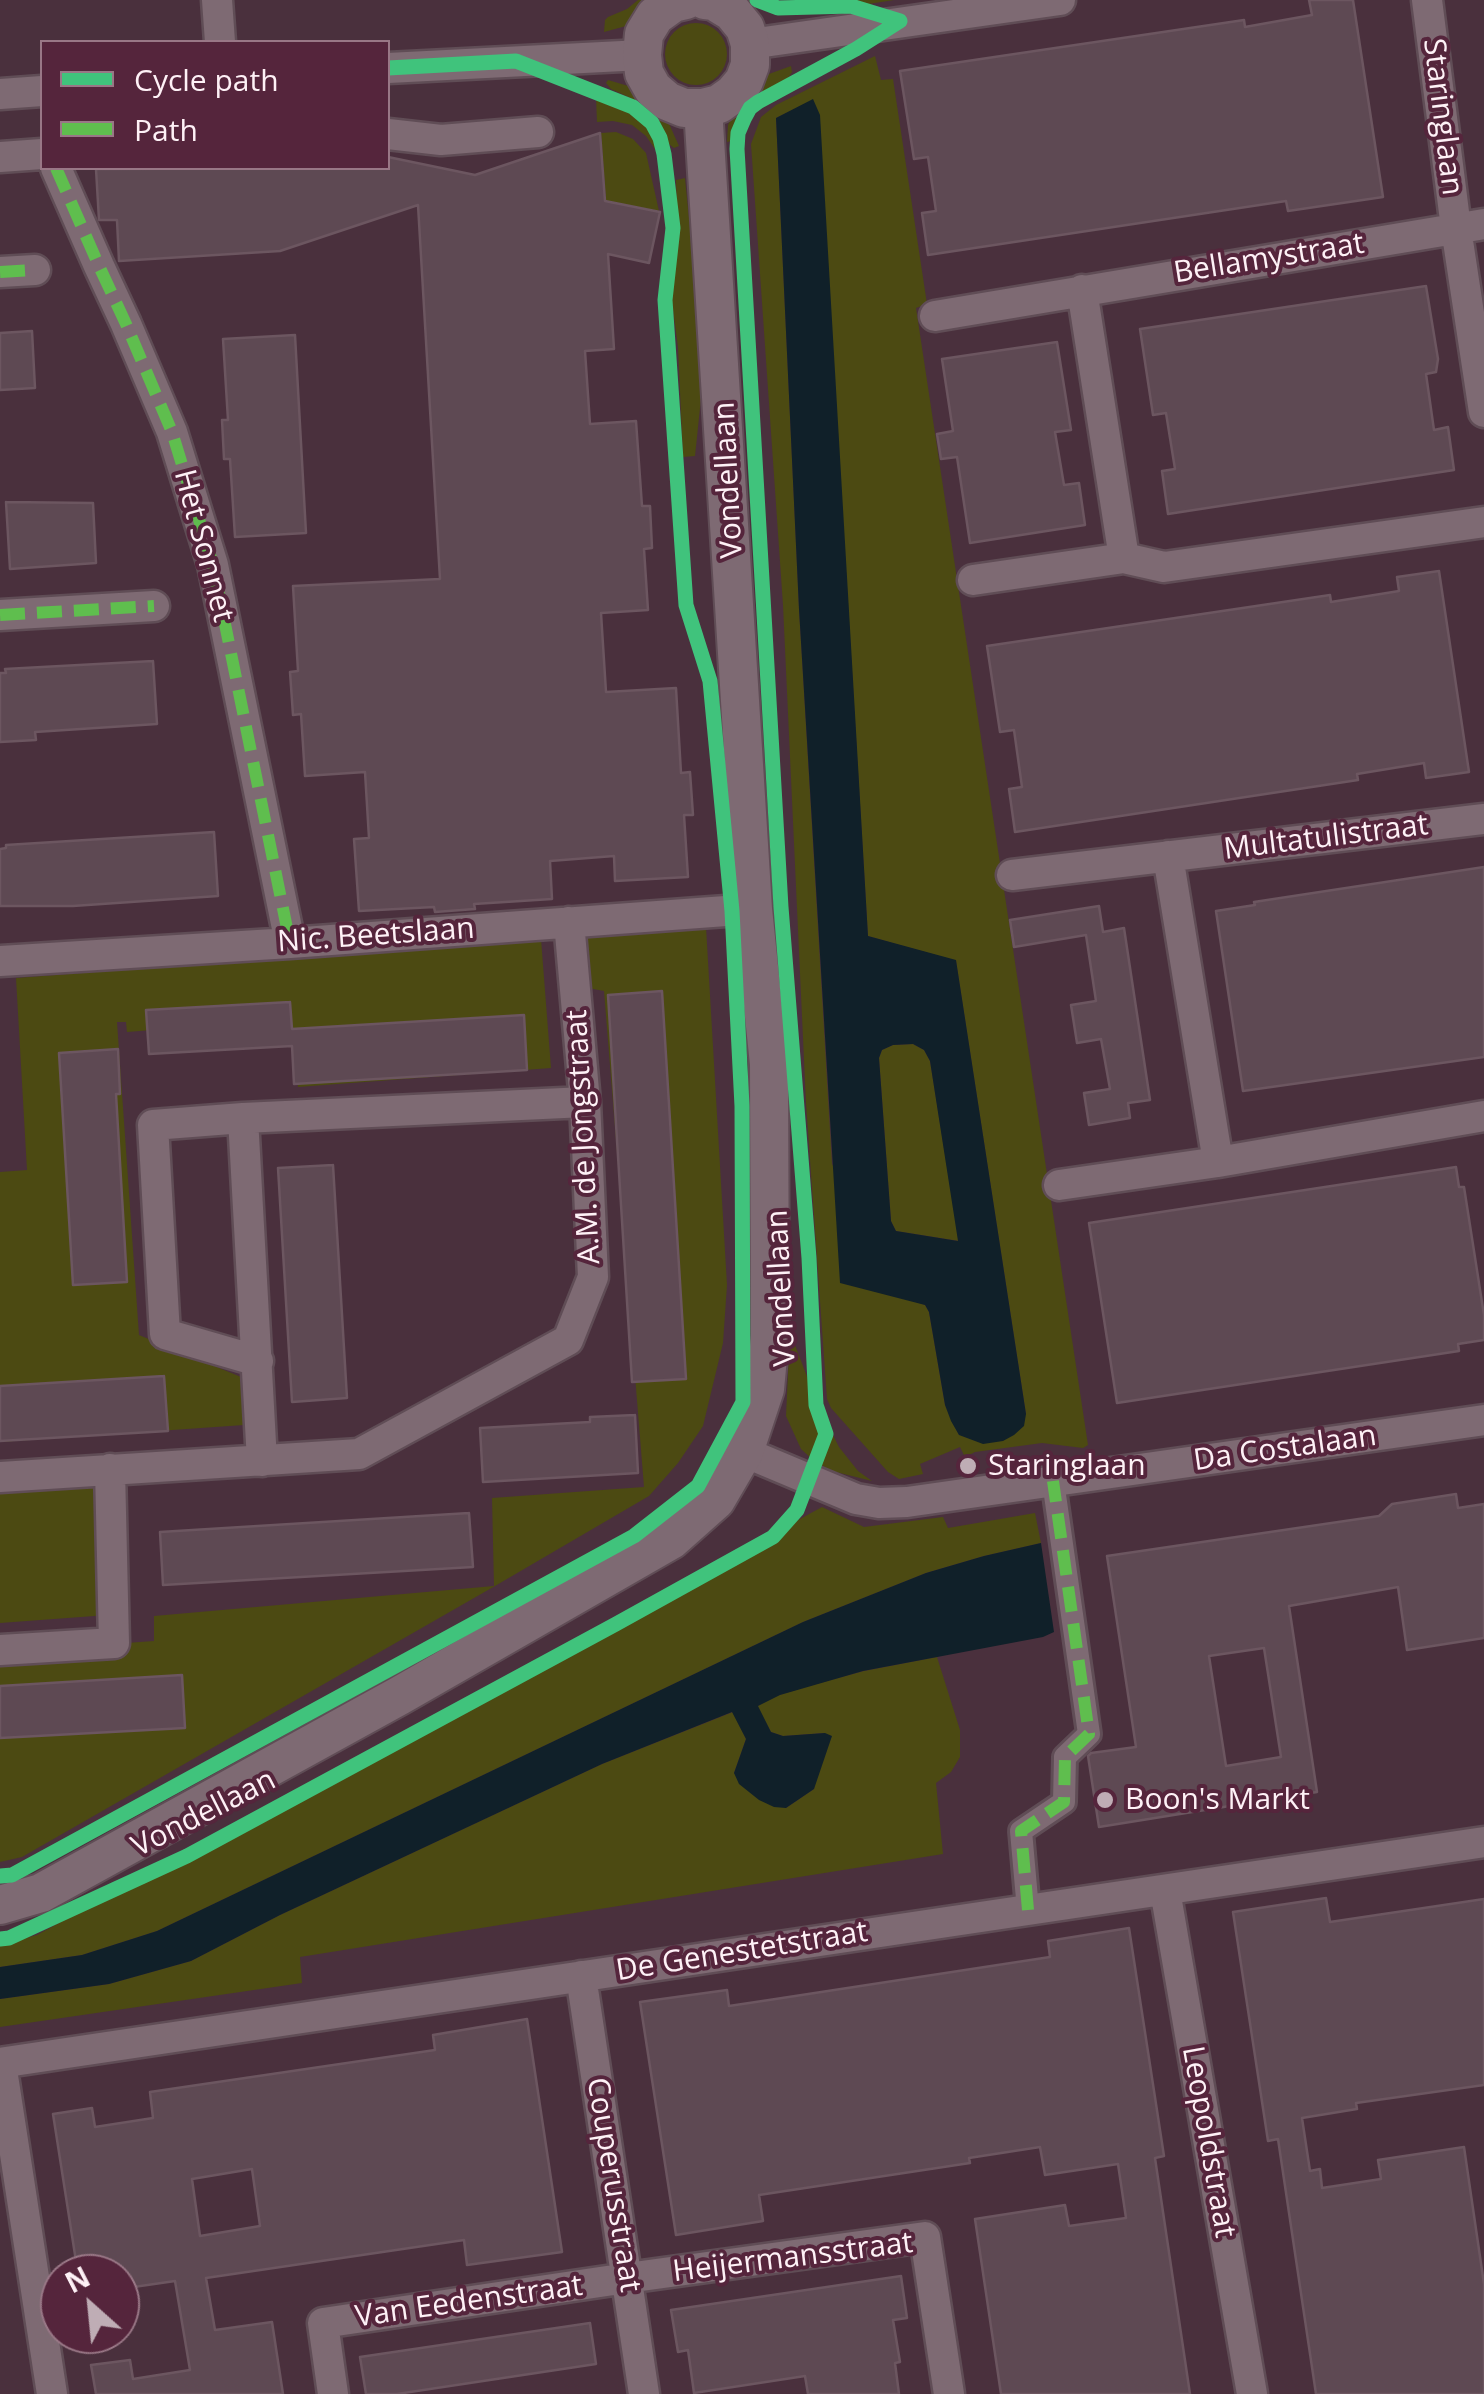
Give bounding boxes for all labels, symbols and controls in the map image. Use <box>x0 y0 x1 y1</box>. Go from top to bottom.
street label: Staringlaan <box>1415 37 1469 197</box>
legend <box>40 40 390 170</box>
text: Cycle path <box>134 59 279 100</box>
text: Path <box>134 109 198 150</box>
street label: Bellamystraat <box>1171 226 1367 292</box>
street label: Vondellaan <box>707 401 751 559</box>
street label: Het Sonnet <box>165 466 241 626</box>
street label: Multatulistraat <box>1222 808 1430 868</box>
street label: Nic. Beetslaan <box>276 911 476 961</box>
street label: A.M. de Jongstraat <box>559 1009 609 1265</box>
street label: Vondellaan <box>760 1209 804 1367</box>
street label: Da Costalaan <box>1191 1418 1379 1480</box>
place label: Staringlaan <box>988 1448 1146 1484</box>
marker: Staringlaan <box>957 1455 979 1477</box>
street label: Vondellaan <box>126 1762 282 1866</box>
place label: Boon's Markt <box>1125 1782 1310 1818</box>
marker: Boon's Markt <box>1094 1789 1116 1811</box>
street label: De Genestetstraat <box>614 1914 870 1990</box>
street label: Leopoldstraat <box>1173 2043 1243 2241</box>
street label: Couperusstraat <box>578 2075 648 2295</box>
street label: Heijermansstraat <box>671 2225 915 2291</box>
north arrow <box>40 2254 140 2354</box>
text: N <box>59 2257 96 2301</box>
street label: Van Eedenstraat <box>353 2268 585 2336</box>

